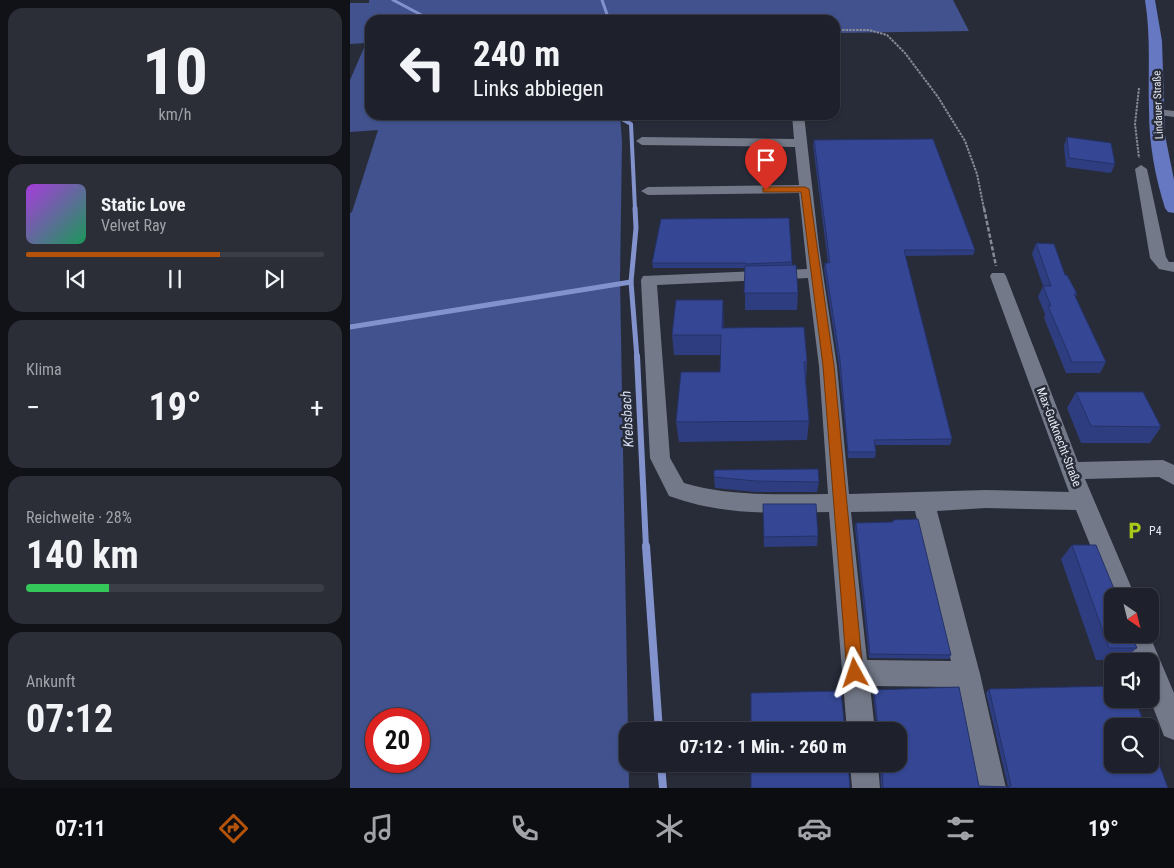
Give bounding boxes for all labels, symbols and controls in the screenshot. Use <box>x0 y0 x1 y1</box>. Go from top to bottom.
text: 10 <box>142 34 208 110</box>
text: 240 m <box>473 34 560 75</box>
icon: left <box>390 35 455 100</box>
street label: Lindauer Straße <box>1150 71 1166 139</box>
text: Links abbiegen <box>473 76 604 101</box>
text: km/h <box>159 105 191 124</box>
pin <box>745 139 787 190</box>
icon: arrive <box>752 146 780 174</box>
text: Static Love <box>101 193 186 216</box>
text: Velvet Ray <box>101 216 166 235</box>
icon: previous <box>62 265 90 293</box>
icon: pause <box>161 265 189 293</box>
icon: next <box>260 265 288 293</box>
text: Klima <box>26 360 62 379</box>
text: 19° <box>148 385 202 429</box>
street label: Max-Gutknecht-Straße <box>1034 385 1084 489</box>
water label: Krebsbach <box>618 390 636 448</box>
text: − <box>26 391 40 424</box>
text: + <box>310 391 324 424</box>
text: Reichweite · 28% <box>26 508 132 527</box>
parking icon: P4 <box>1125 521 1145 541</box>
place label: P4 <box>1149 524 1162 538</box>
text: 140 km <box>26 533 139 577</box>
north arrow <box>1104 588 1159 642</box>
map controls <box>1104 588 1159 773</box>
position arrow <box>828 646 880 698</box>
button: sound <box>1104 653 1159 708</box>
text: Ankunft <box>26 672 75 691</box>
text: 07:12 <box>26 697 113 741</box>
speed limit sign: 20 <box>365 708 430 773</box>
button: search <box>1104 718 1159 773</box>
text: 07:12 · 1 Min. · 260 m <box>679 735 847 758</box>
icon: directions <box>216 811 251 846</box>
icon: music <box>361 811 396 846</box>
icon: phone <box>507 811 542 846</box>
icon: climate <box>652 811 687 846</box>
icon: car <box>797 811 832 846</box>
icon: filters <box>943 811 978 846</box>
text: 07:11 <box>55 816 106 841</box>
text: 19° <box>1088 816 1119 841</box>

